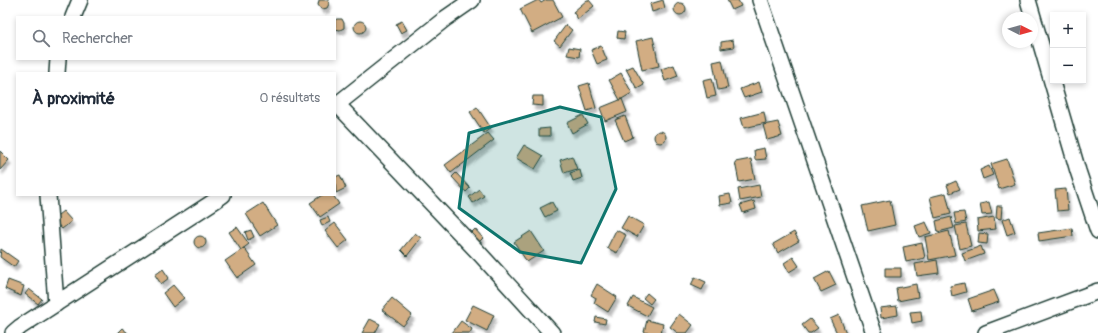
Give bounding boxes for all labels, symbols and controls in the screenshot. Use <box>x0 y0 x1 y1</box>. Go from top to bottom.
north arrow <box>1002 12 1038 48</box>
map controls <box>1050 12 1086 84</box>
button: + <box>1050 12 1086 48</box>
search box <box>16 16 336 60</box>
icon: search <box>30 27 52 49</box>
text: Rechercher <box>62 29 133 48</box>
button: − <box>1050 48 1086 84</box>
text: À proximité <box>32 88 115 109</box>
text: 0 résultats <box>260 90 320 106</box>

